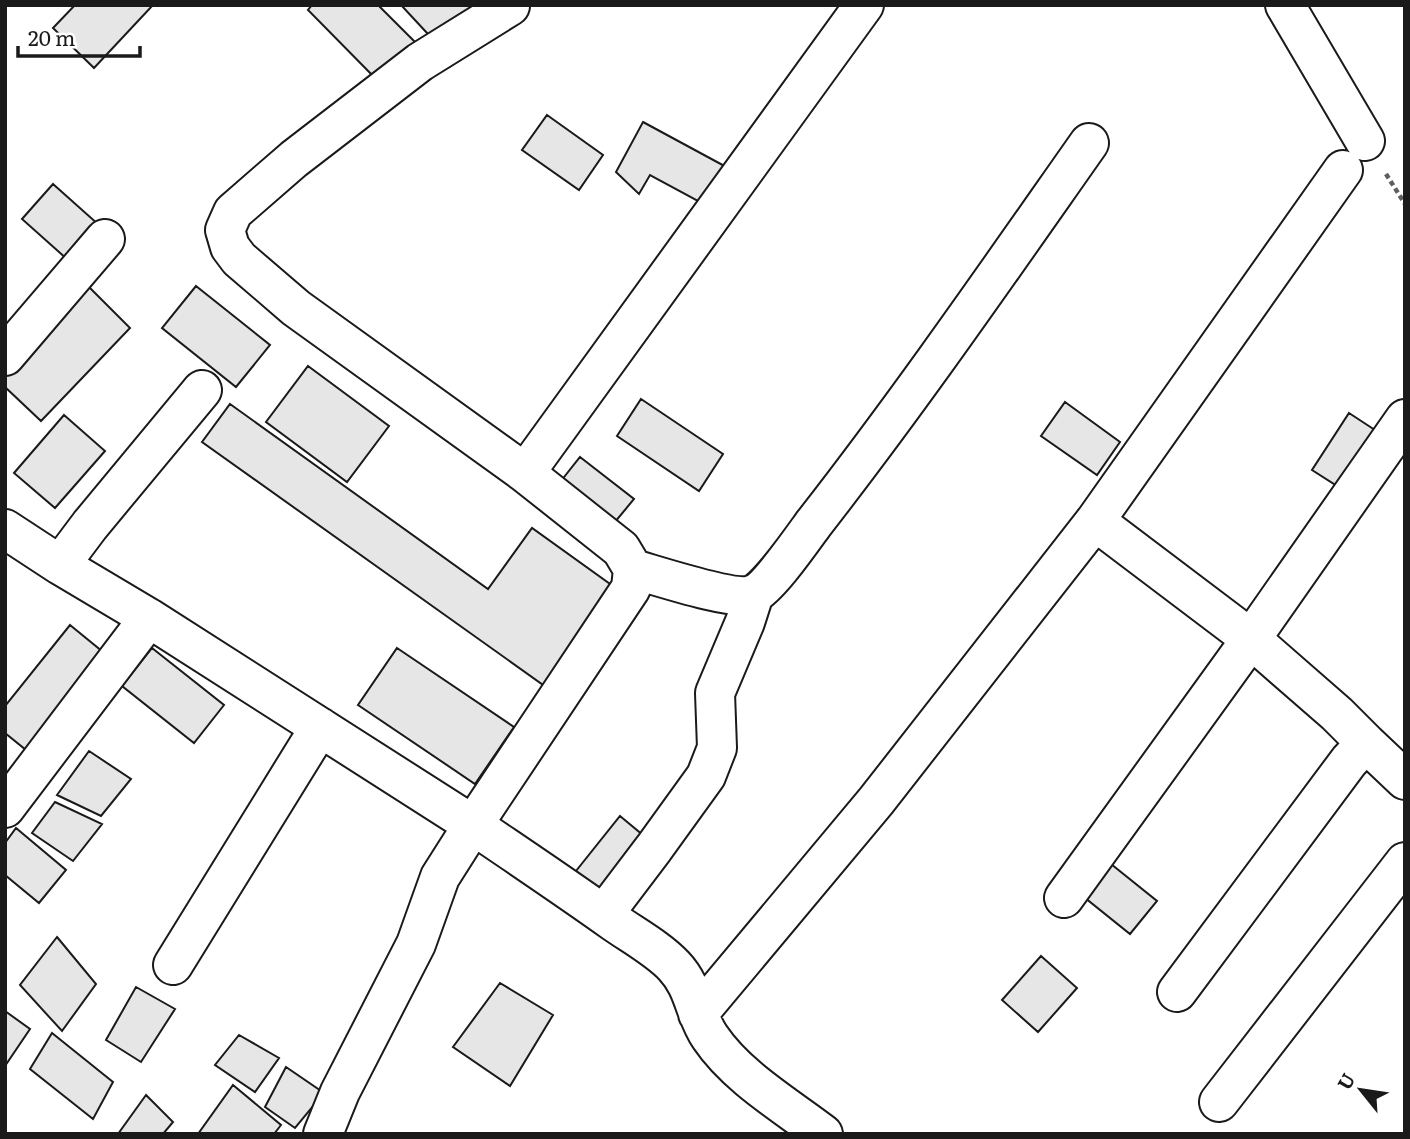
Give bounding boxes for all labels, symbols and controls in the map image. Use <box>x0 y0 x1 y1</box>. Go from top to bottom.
scale bar <box>18 14 140 58</box>
text: 20 m <box>28 21 75 52</box>
north arrow <box>1326 1055 1396 1125</box>
text: U <box>1330 1067 1361 1094</box>

